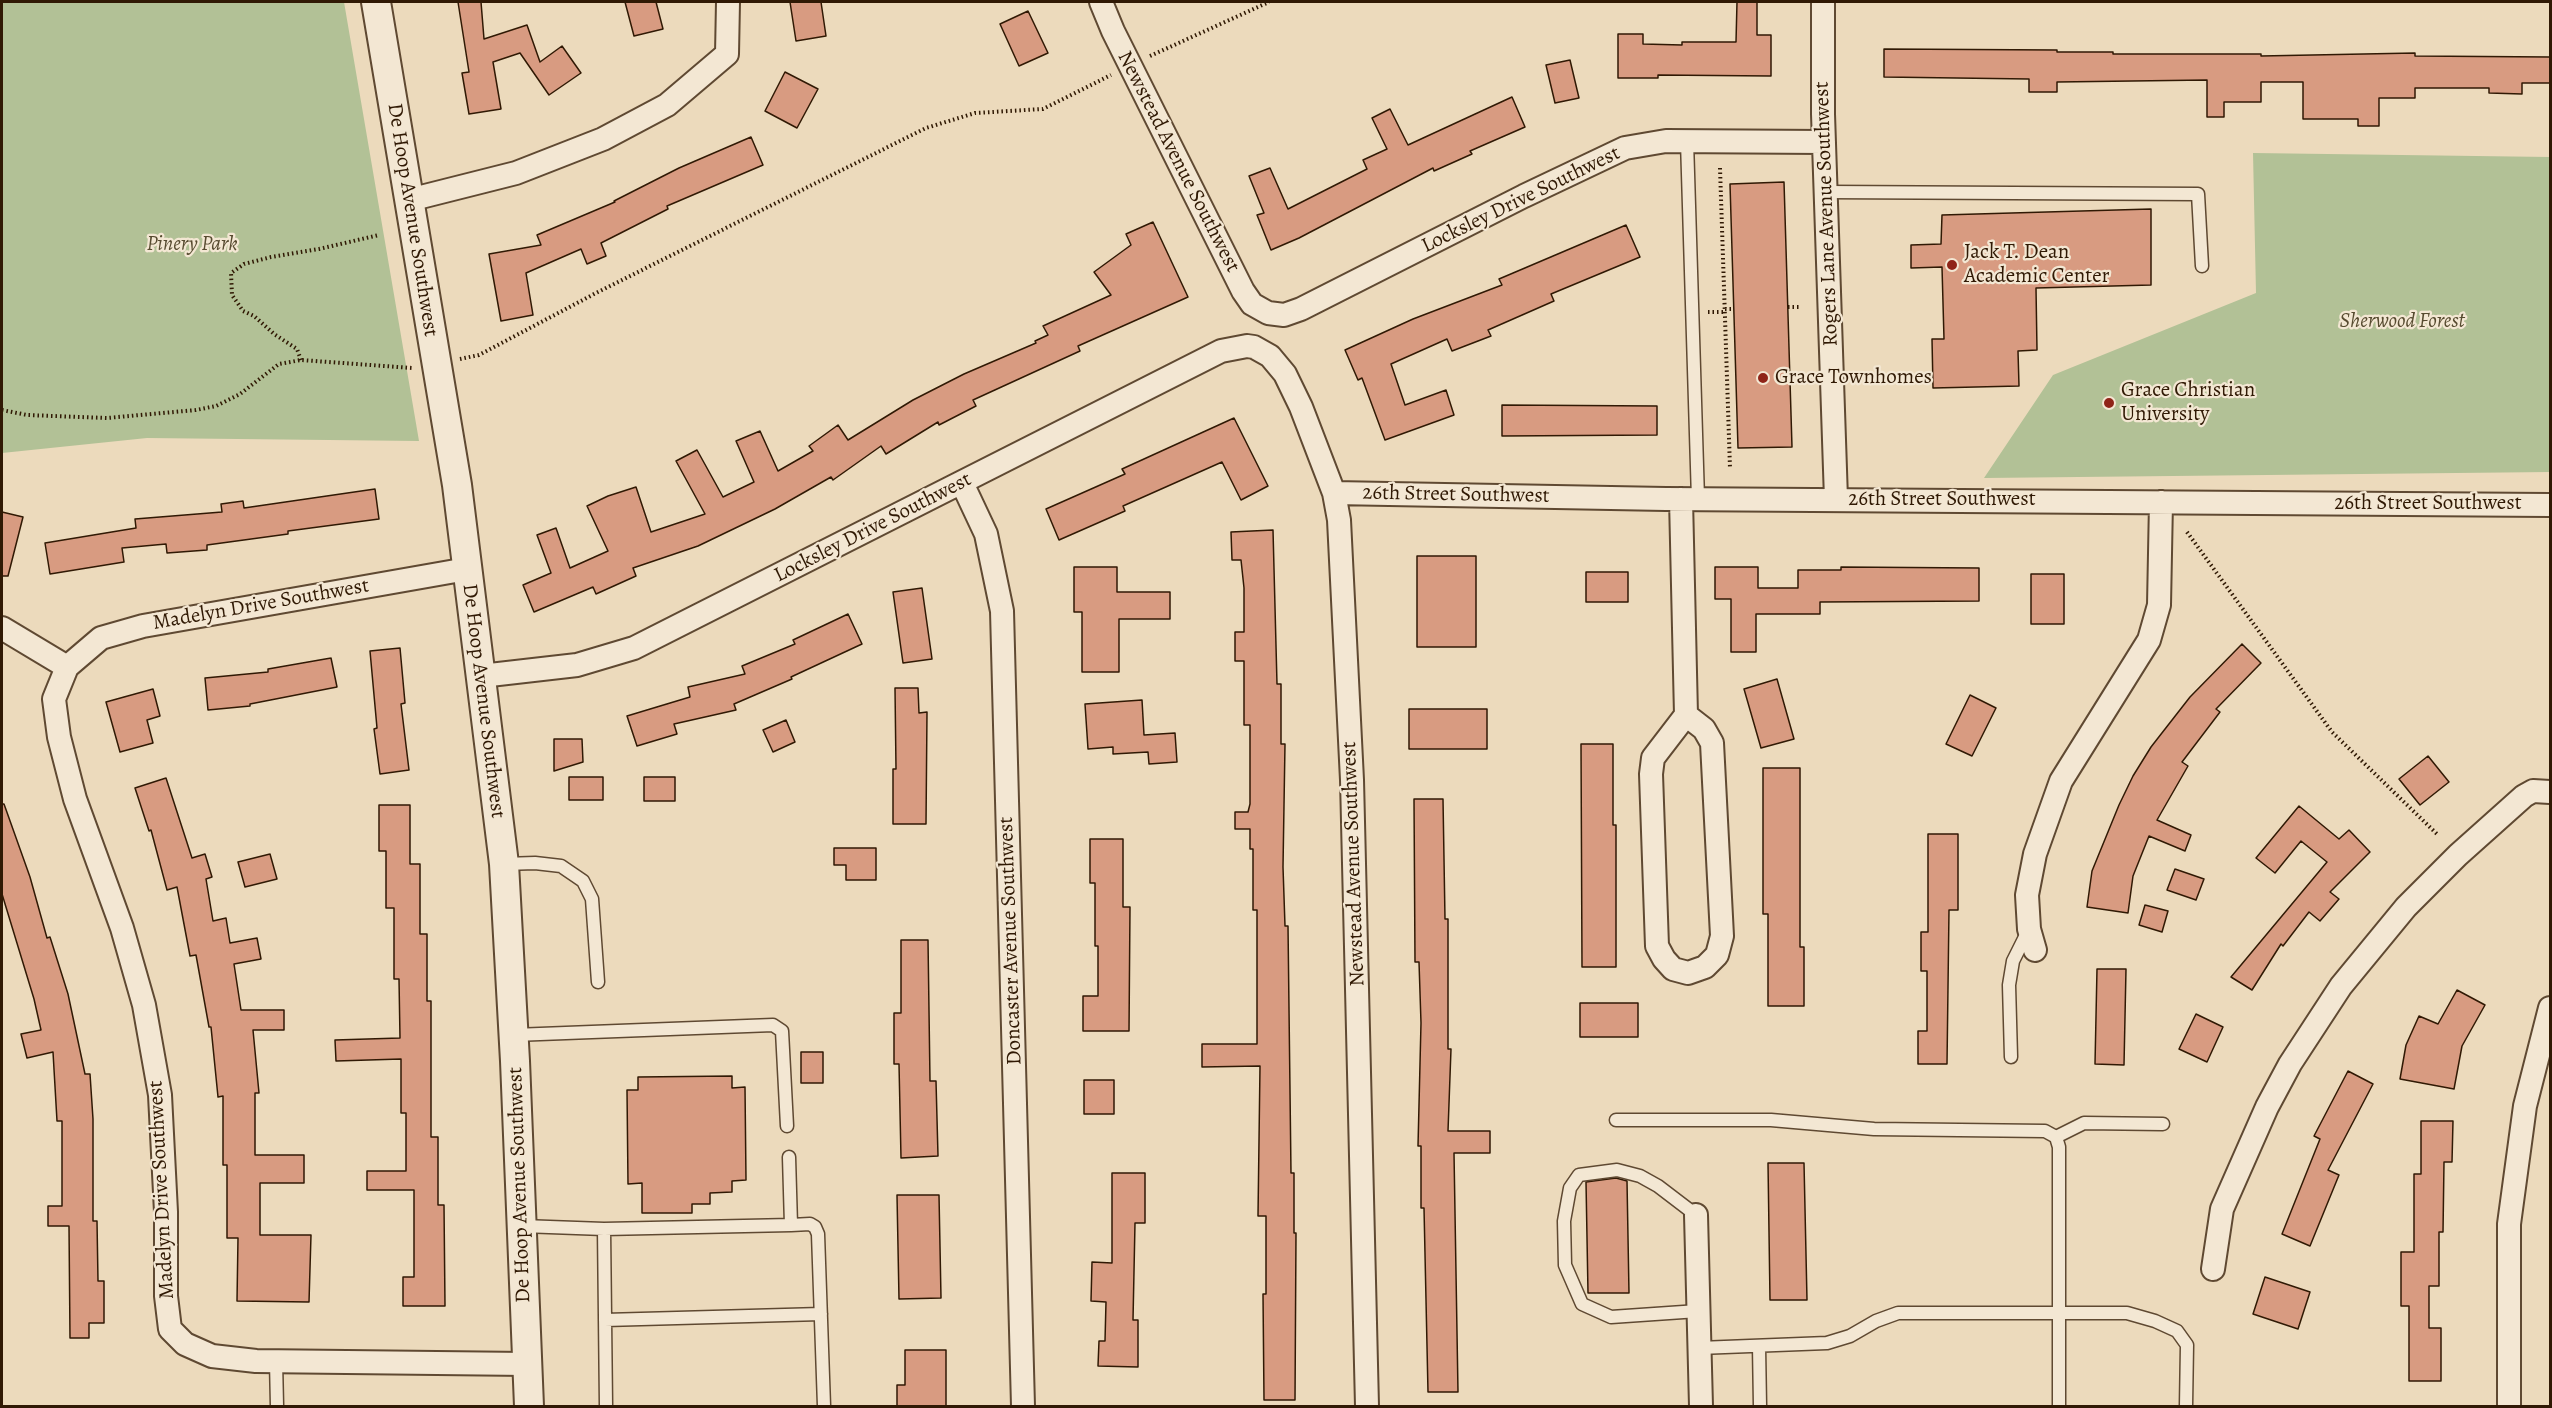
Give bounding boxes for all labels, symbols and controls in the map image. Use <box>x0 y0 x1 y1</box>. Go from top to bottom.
street label: Newstead Avenue Southwest <box>1111 47 1245 277</box>
street label: Rogers Lane Avenue Southwest <box>1810 81 1844 347</box>
street label: De Hoop Avenue Southwest <box>381 101 443 339</box>
street label: Locksley Drive Southwest <box>1418 141 1624 259</box>
park label: Pinery Park <box>146 232 238 258</box>
place label: Jack T. Dean Academic Center <box>1964 240 2110 290</box>
marker: Jack T. Dean Academic Center <box>1945 258 1959 272</box>
park label: Sherwood Forest <box>2339 309 2465 335</box>
place label: Grace Townhomes <box>1775 365 1932 391</box>
marker: Grace Townhomes <box>1756 371 1770 385</box>
place label: Grace Christian University <box>2121 378 2255 428</box>
marker: Grace Christian University <box>2102 396 2116 410</box>
street label: Locksley Drive Southwest <box>770 467 976 589</box>
street label: 26th Street Southwest <box>1362 481 1550 509</box>
street label: 26th Street Southwest <box>1848 487 2036 513</box>
street label: 26th Street Southwest <box>2334 491 2522 517</box>
street label: Madelyn Drive Southwest <box>151 574 371 636</box>
street label: De Hoop Avenue Southwest <box>456 582 510 820</box>
street label: Newstead Avenue Southwest <box>1337 741 1371 987</box>
street label: Doncaster Avenue Southwest <box>994 816 1028 1066</box>
street label: De Hoop Avenue Southwest <box>503 1067 537 1303</box>
street label: Madelyn Drive Southwest <box>144 1080 180 1300</box>

